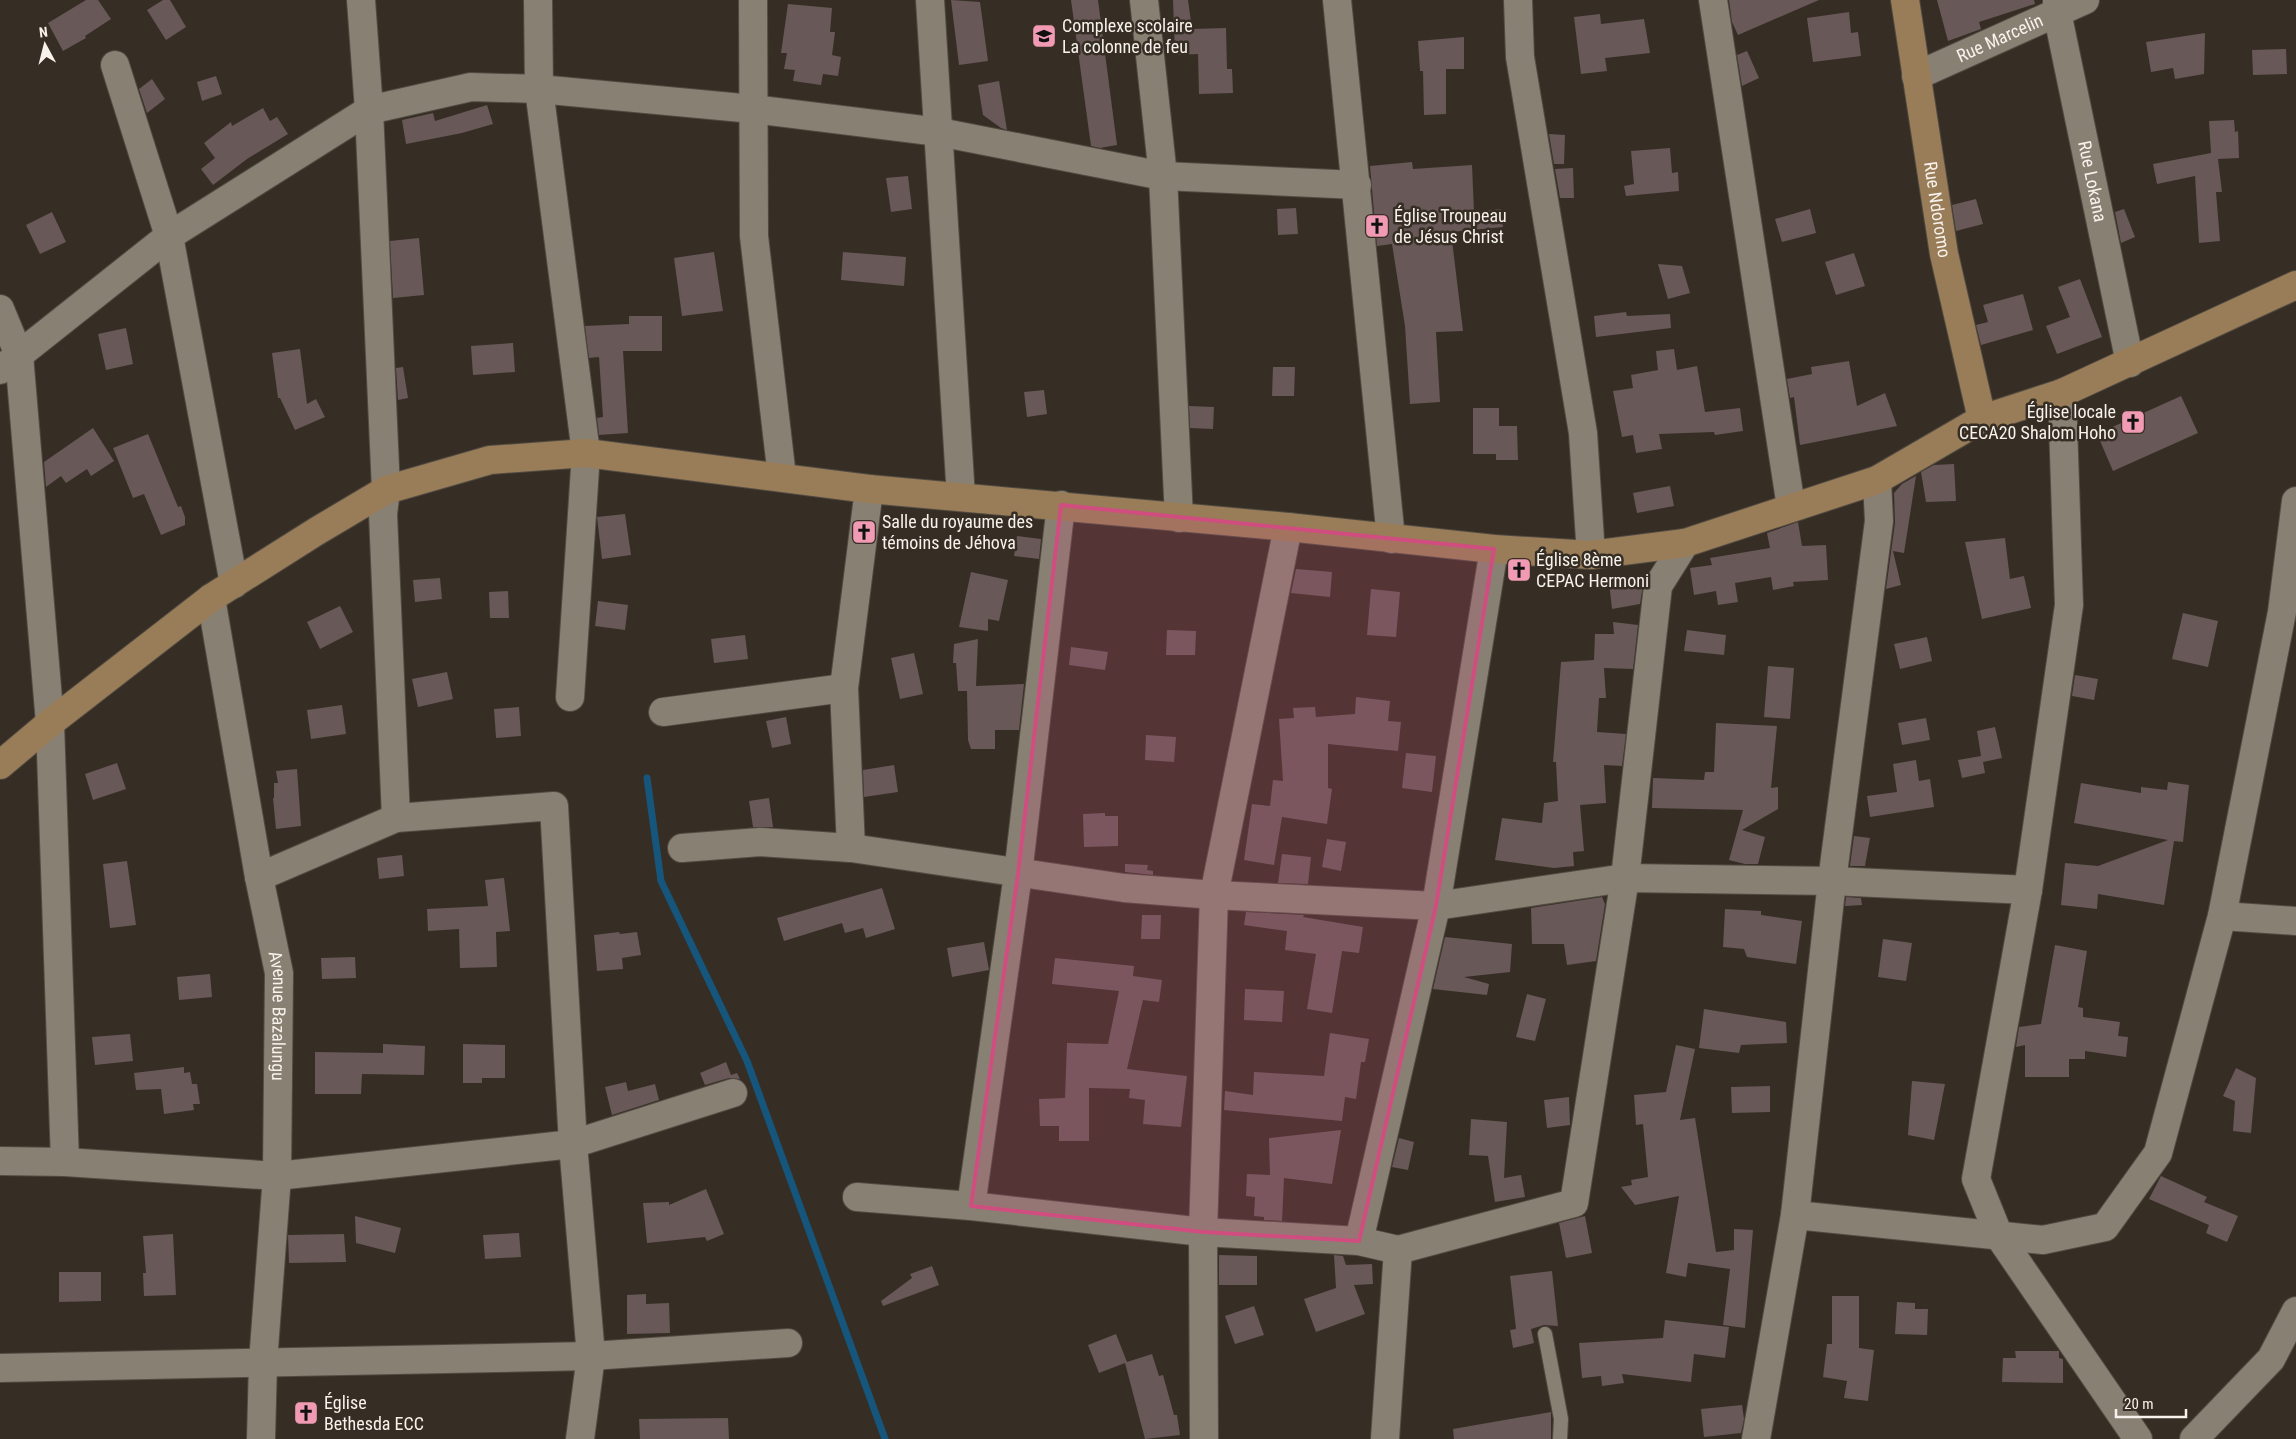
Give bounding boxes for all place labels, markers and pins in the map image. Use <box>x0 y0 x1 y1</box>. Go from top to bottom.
place label: Complexe scolaire La colonne de feu <box>1062 15 1193 57</box>
school or university icon: Complexe scolaire La colonne de feu <box>1031 23 1057 49</box>
place label: Église Troupeau de Jésus Christ <box>1394 205 1507 247</box>
church icon: Église Troupeau de Jésus Christ <box>1364 213 1390 239</box>
place label: Église locale CECA20 Shalom Hoho <box>1959 401 2116 443</box>
church icon: Église locale CECA20 Shalom Hoho <box>2120 409 2146 435</box>
place label: Salle du royaume des témoins de Jéhova <box>882 511 1033 553</box>
church icon: Salle du royaume des témoins de Jéhova <box>851 519 877 545</box>
place label: Église 8ème CEPAC Hermoni <box>1536 549 1649 591</box>
church icon: Église 8ème CEPAC Hermoni <box>1506 557 1532 583</box>
place label: Église Bethesda ECC <box>324 1392 424 1434</box>
church icon: Église Bethesda ECC <box>293 1400 319 1426</box>

